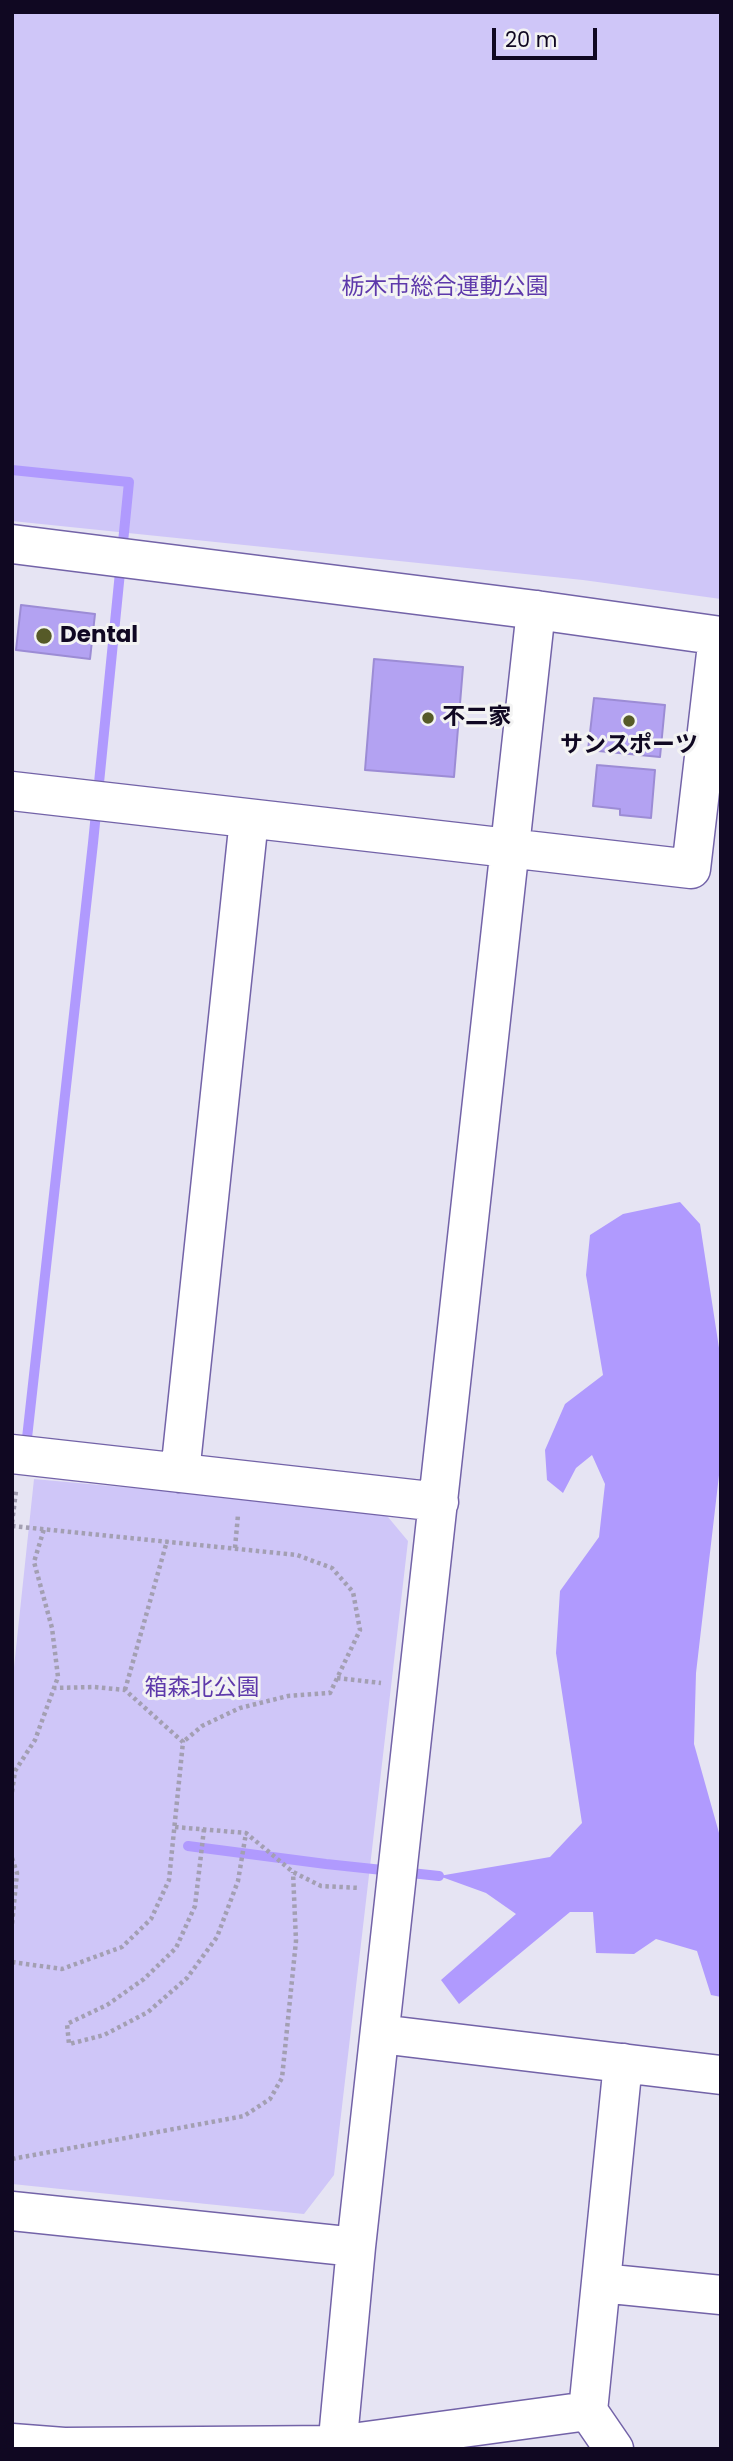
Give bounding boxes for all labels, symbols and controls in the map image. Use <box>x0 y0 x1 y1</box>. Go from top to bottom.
scale bar <box>495 14 600 58</box>
text: 20 m <box>505 25 558 54</box>
park label: 栃木市総合運動公園 <box>342 274 548 302</box>
place label: Dental <box>60 622 138 650</box>
marker: Dental <box>34 626 54 646</box>
place label: 不二家 <box>442 704 511 732</box>
marker: 不二家 <box>420 710 436 726</box>
marker: サンスポーツ <box>621 713 637 729</box>
place label: サンスポーツ <box>560 732 698 760</box>
park label: 箱森北公園 <box>145 1675 259 1703</box>

